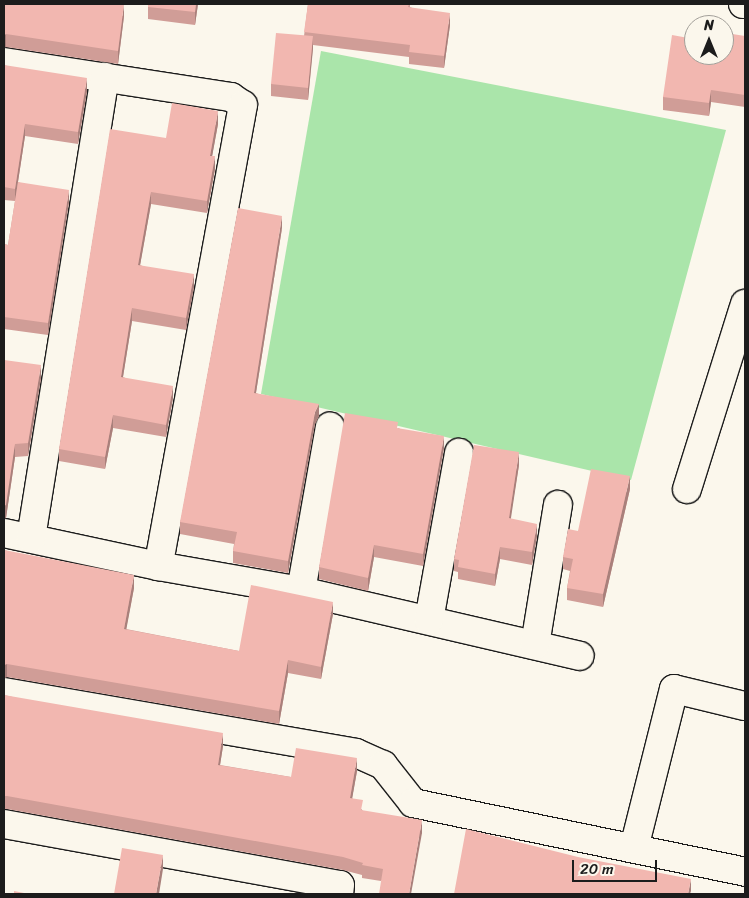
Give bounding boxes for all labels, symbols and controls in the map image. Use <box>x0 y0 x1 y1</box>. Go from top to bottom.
text: N <box>704 13 714 38</box>
north arrow <box>684 15 734 65</box>
scale bar <box>574 850 659 882</box>
text: 20 m <box>580 856 614 882</box>

